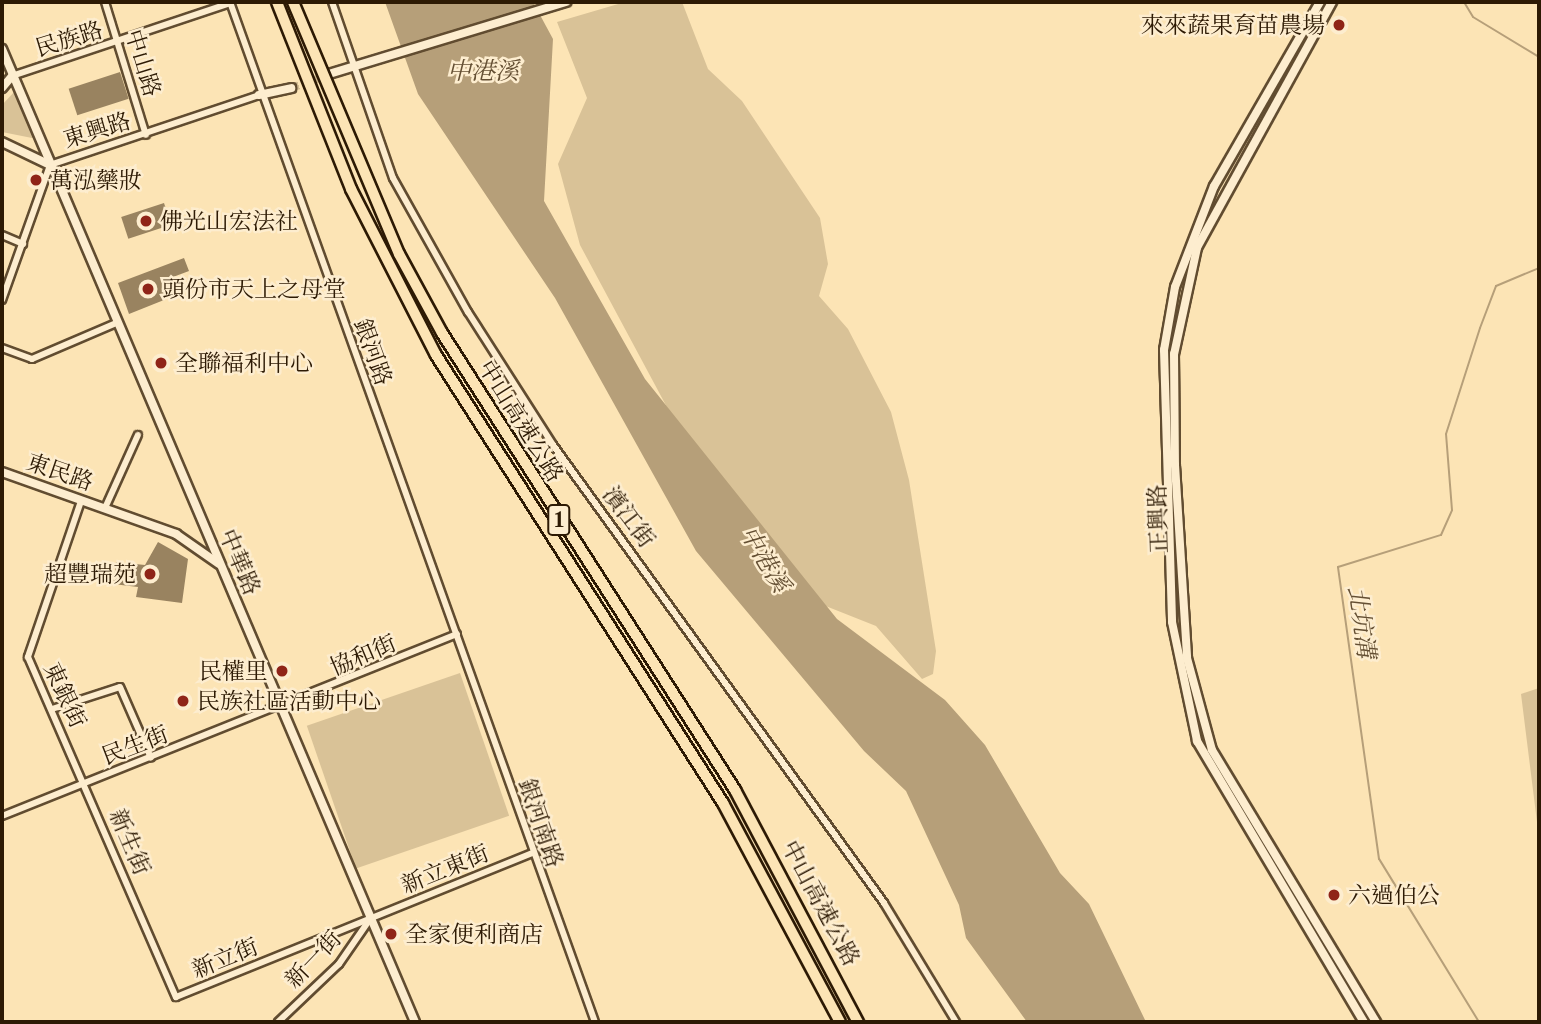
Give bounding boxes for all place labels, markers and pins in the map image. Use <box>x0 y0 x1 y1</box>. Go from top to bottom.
place label: 來來蔬果育苗農場 <box>1141 11 1325 39</box>
marker: 來來蔬果育苗農場 <box>1331 17 1347 33</box>
place label: 萬泓藥妝 <box>50 166 142 194</box>
marker: 萬泓藥妝 <box>28 172 44 188</box>
place label: 佛光山宏法社 <box>160 207 298 235</box>
marker: 佛光山宏法社 <box>138 213 154 229</box>
place label: 頭份市天上之母堂 <box>162 275 346 303</box>
marker: 頭份市天上之母堂 <box>140 281 156 297</box>
place label: 全聯福利中心 <box>175 349 313 377</box>
marker: 全聯福利中心 <box>153 355 169 371</box>
place label: 超豐瑞苑 <box>44 560 136 588</box>
marker: 超豐瑞苑 <box>142 566 158 582</box>
place label: 民權里 <box>199 657 268 685</box>
marker: 民權里 <box>274 663 290 679</box>
place label: 民族社區活動中心 <box>197 687 381 715</box>
marker: 民族社區活動中心 <box>175 693 191 709</box>
place label: 六過伯公 <box>1348 881 1440 909</box>
marker: 六過伯公 <box>1326 887 1342 903</box>
place label: 全家便利商店 <box>405 920 543 948</box>
marker: 全家便利商店 <box>383 926 399 942</box>

